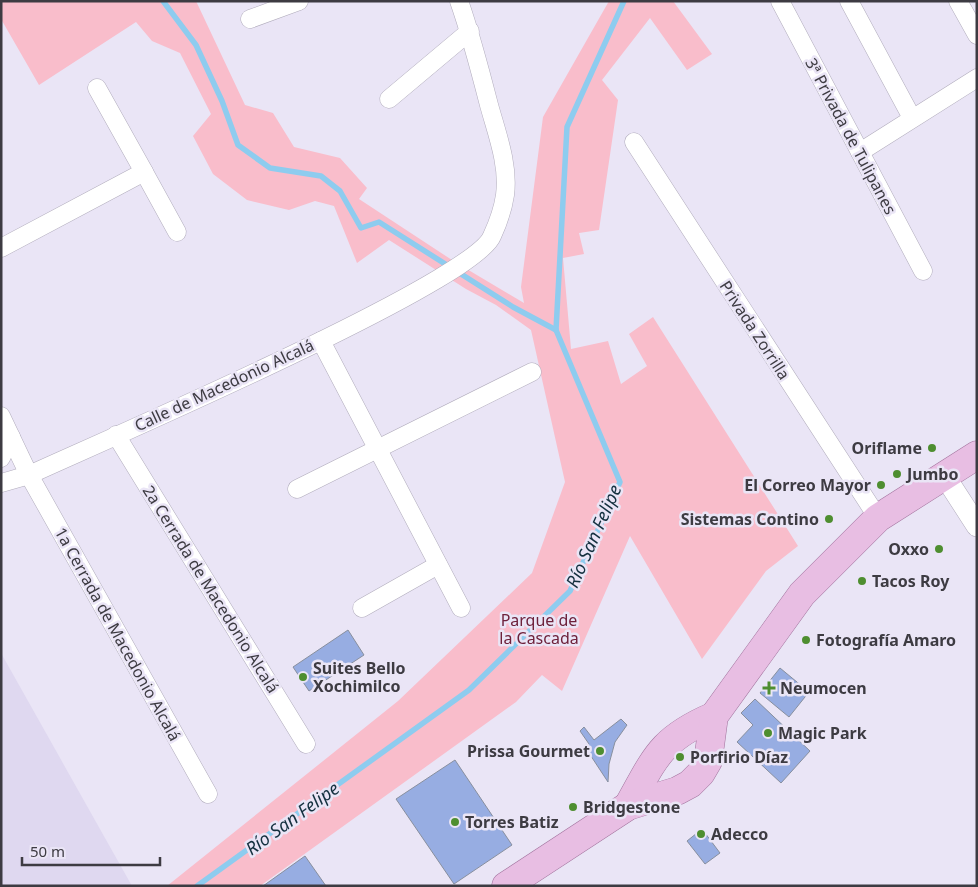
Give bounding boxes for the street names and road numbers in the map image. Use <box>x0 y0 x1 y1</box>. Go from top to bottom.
street label: 3ª Privada de Tulipanes <box>800 54 902 218</box>
street label: Privada Zorrilla <box>715 276 795 384</box>
street label: Calle de Macedonio Alcalá <box>131 334 317 436</box>
street label: 2a Cerrada de Macedonio Alcalá <box>138 481 284 697</box>
street label: 1a Cerrada de Macedonio Alcalá <box>50 523 186 745</box>

